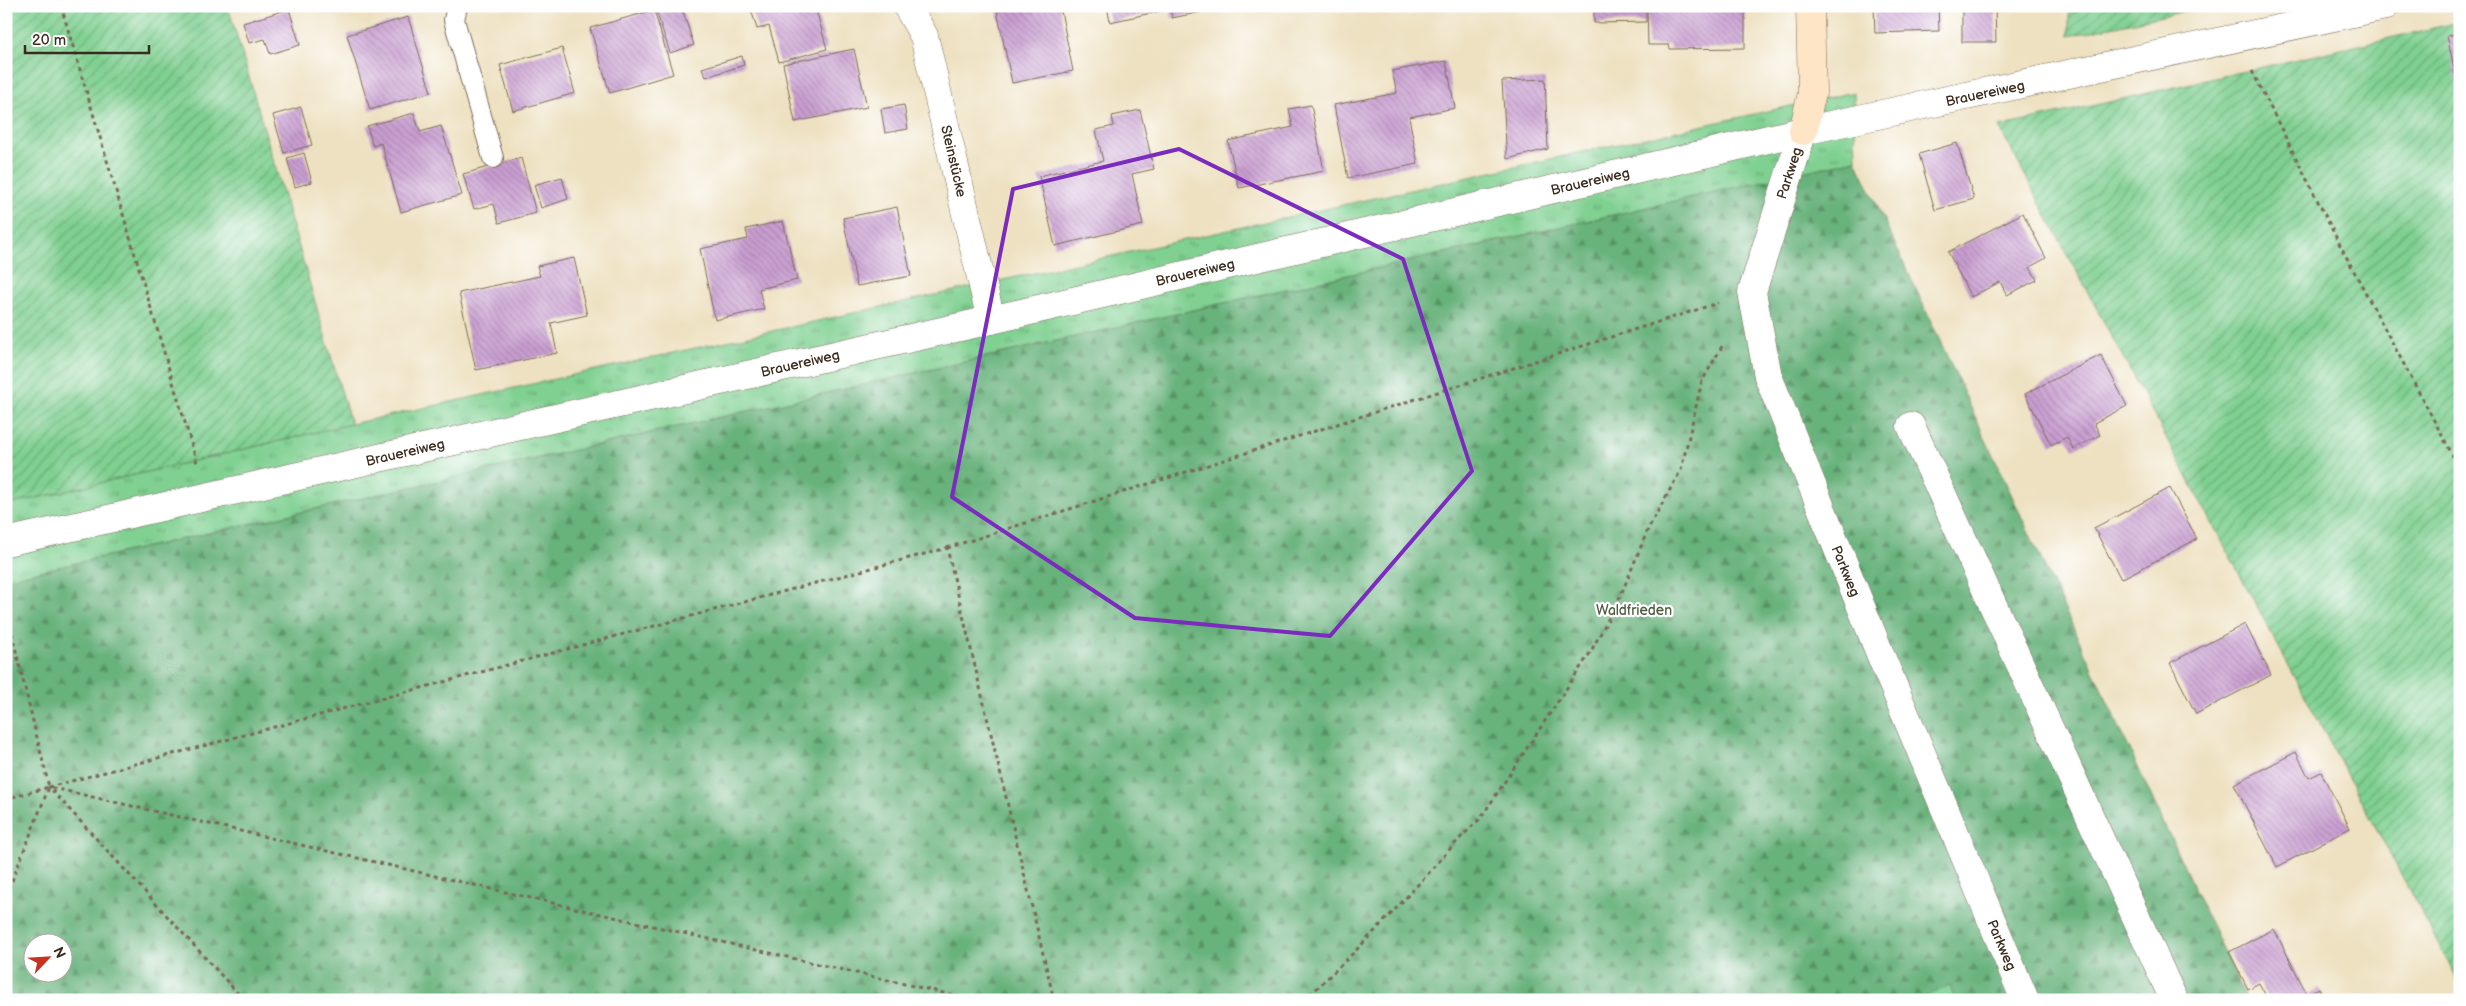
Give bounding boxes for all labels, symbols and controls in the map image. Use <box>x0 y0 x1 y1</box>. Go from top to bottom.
scale bar <box>25 22 149 54</box>
text: 20 m <box>32 31 66 50</box>
street label: Brauereiweg <box>1944 77 2026 110</box>
street label: Steinstücke <box>937 124 970 199</box>
street label: Parkweg <box>1773 145 1806 201</box>
street label: Brauereiweg <box>1549 164 1631 199</box>
street label: Brauereiweg <box>1154 255 1236 290</box>
street label: Brauereiweg <box>759 346 841 381</box>
street label: Brauereiweg <box>364 435 446 470</box>
street label: Parkweg <box>1828 543 1863 599</box>
park label: Waldfrieden <box>1596 602 1672 619</box>
street label: Parkweg <box>1983 917 2020 973</box>
north arrow <box>22 934 72 984</box>
text: N <box>49 944 69 961</box>

